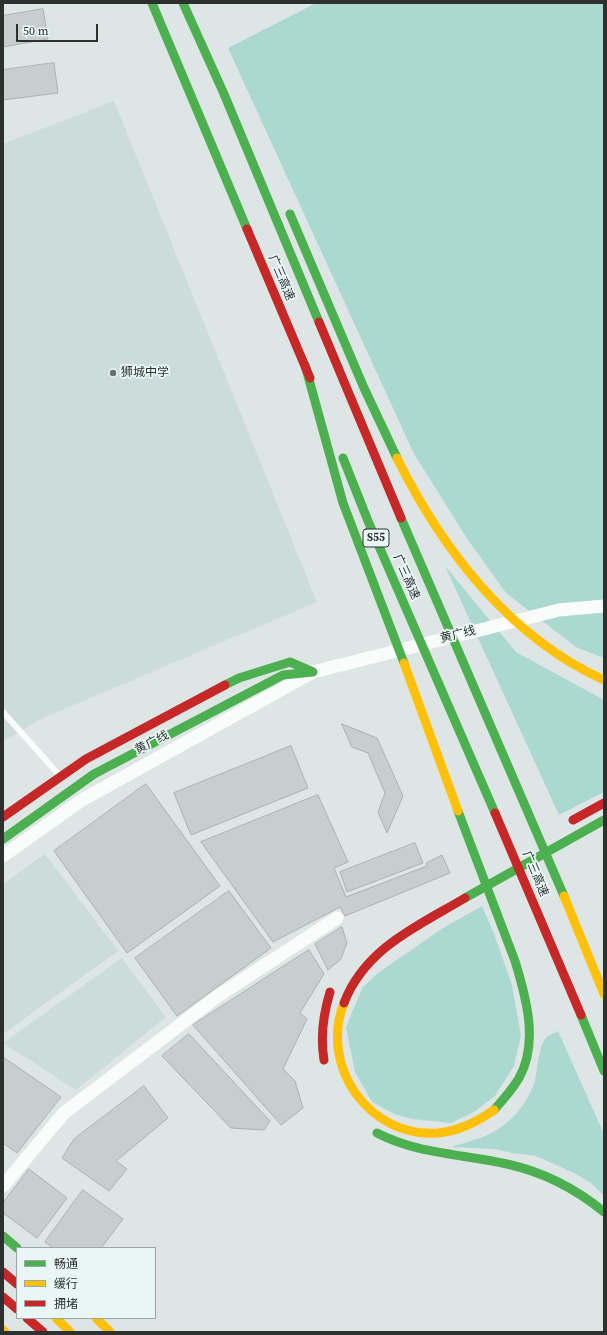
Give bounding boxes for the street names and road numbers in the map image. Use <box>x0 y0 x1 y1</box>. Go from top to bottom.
street label: 广三高速 <box>265 253 297 303</box>
road number: S55 <box>363 529 389 547</box>
street label: 广三高速 <box>390 552 422 602</box>
street label: 黄广线 <box>439 624 477 646</box>
street label: 黄广线 <box>133 728 171 758</box>
street label: 广三高速 <box>519 849 551 899</box>

